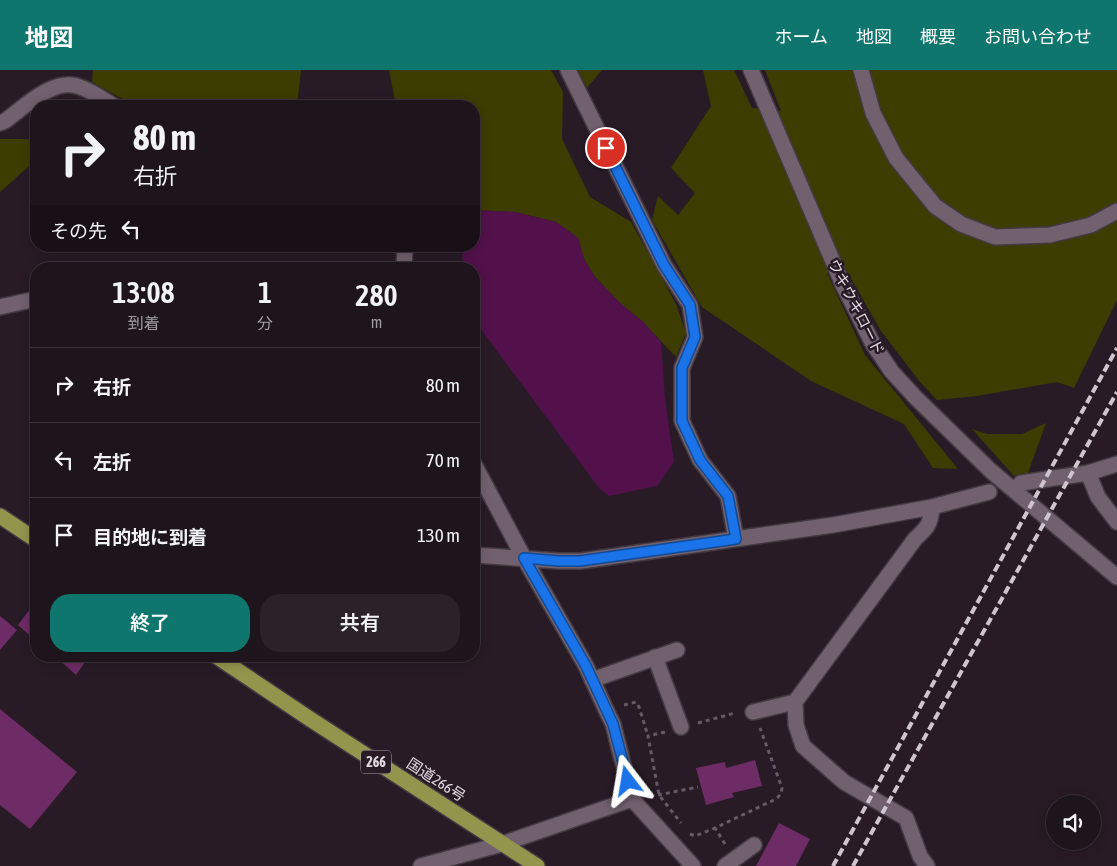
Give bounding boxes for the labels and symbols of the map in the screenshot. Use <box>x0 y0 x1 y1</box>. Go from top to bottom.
pin <box>585 127 627 169</box>
street label: ウキウキロード <box>825 256 888 357</box>
road number: 266 <box>361 750 391 774</box>
street label: 国道266号 <box>404 754 469 805</box>
position arrow <box>601 754 653 806</box>

